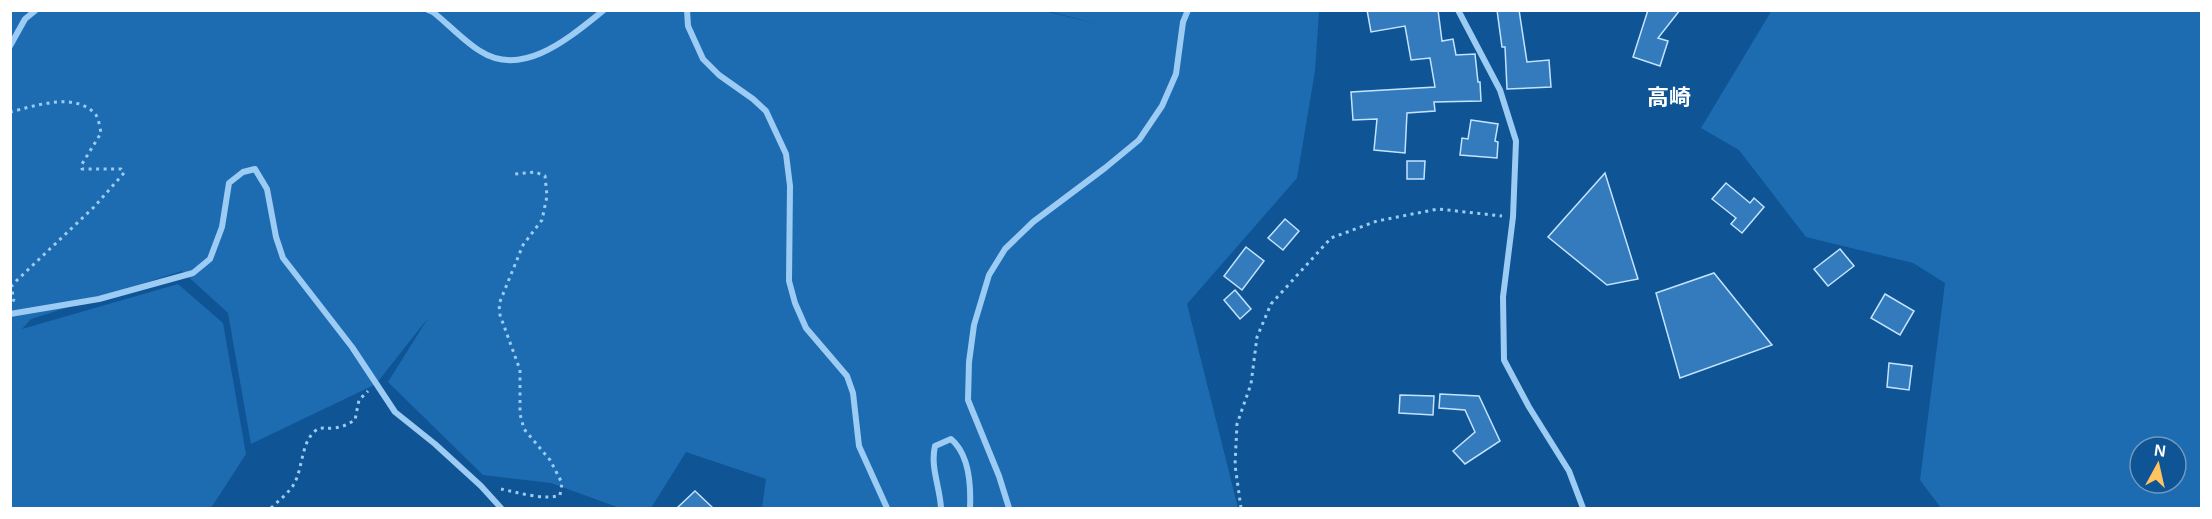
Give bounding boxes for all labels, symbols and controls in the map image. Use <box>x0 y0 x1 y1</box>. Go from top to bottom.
district label: 高崎 <box>1647 85 1691 110</box>
north arrow <box>2128 435 2188 495</box>
text: N <box>2153 441 2167 460</box>

